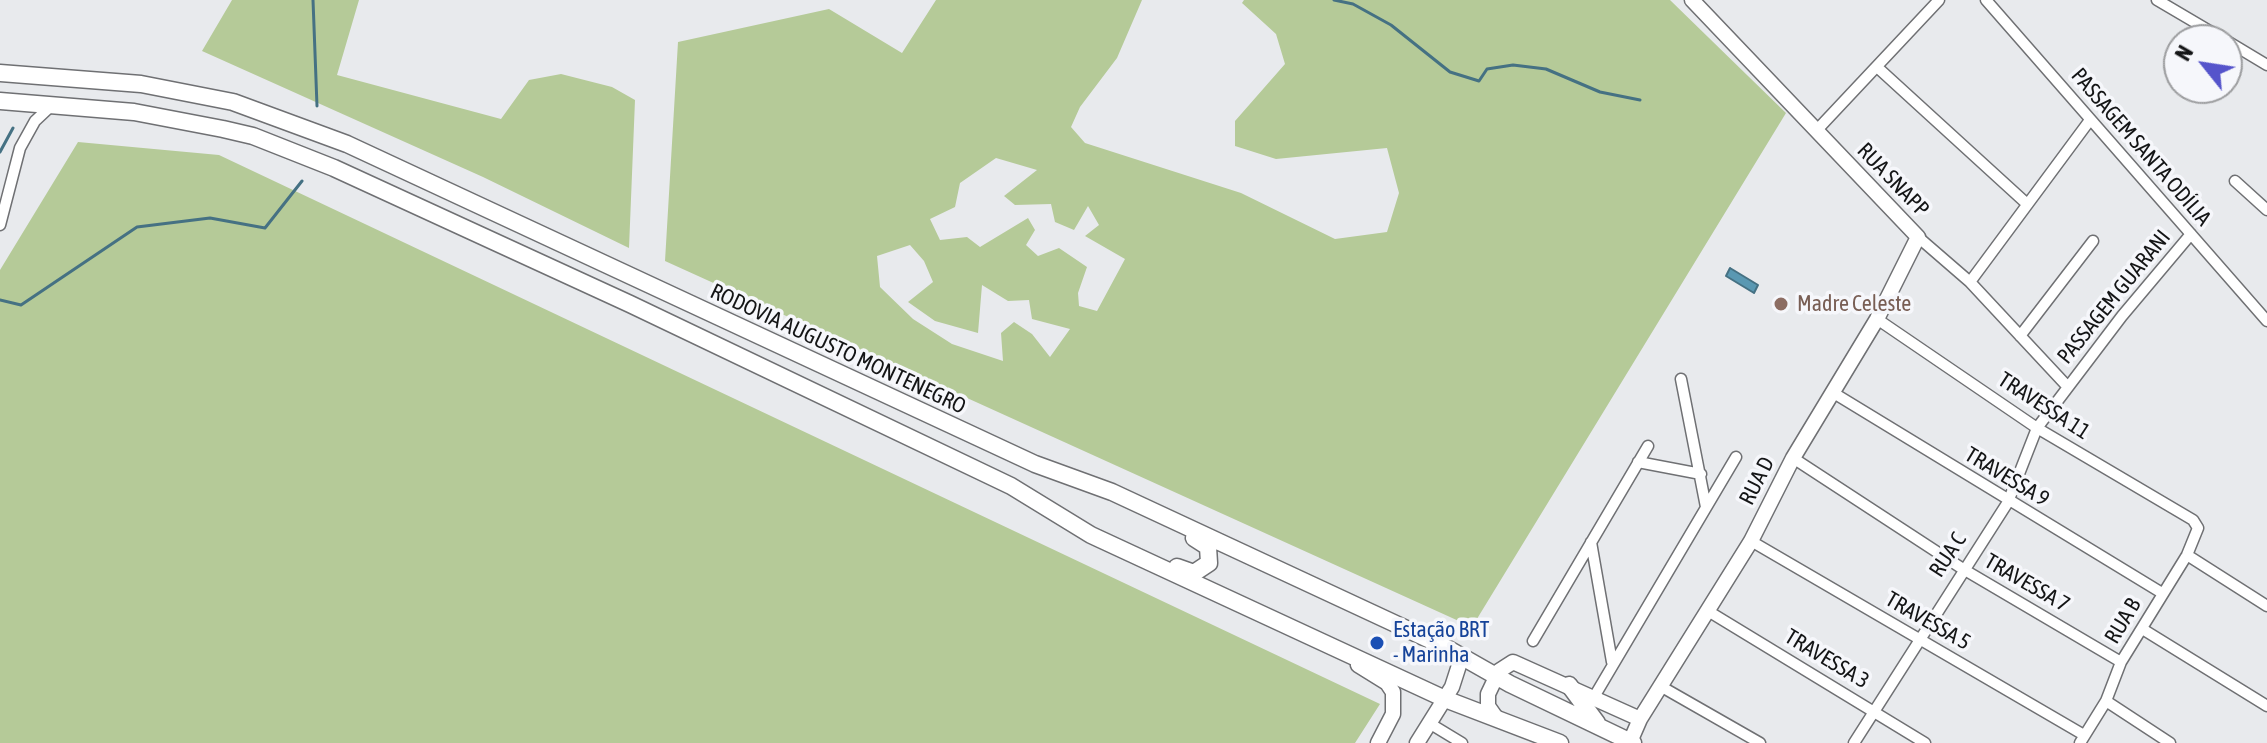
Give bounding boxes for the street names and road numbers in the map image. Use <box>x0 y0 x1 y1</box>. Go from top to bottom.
street label: PASSAGEM SANTA ODÍLIA <box>2065 63 2217 231</box>
street label: RUA SNAPP <box>1851 138 1935 222</box>
street label: PASSAGEM GUARANI <box>2052 225 2176 369</box>
street label: RODOVIA AUGUSTO MONTENEGRO <box>706 278 970 420</box>
street label: TRAVESSA 11 <box>1993 367 2095 445</box>
street label: TRAVESSA 9 <box>1960 442 2054 512</box>
street label: RUA D <box>1734 453 1780 509</box>
street label: RUA C <box>1924 528 1972 582</box>
street label: TRAVESSA 7 <box>1980 548 2074 618</box>
street label: TRAVESSA 5 <box>1881 586 1975 656</box>
street label: RUA B <box>2099 594 2147 648</box>
street label: TRAVESSA 3 <box>1780 624 1874 694</box>

